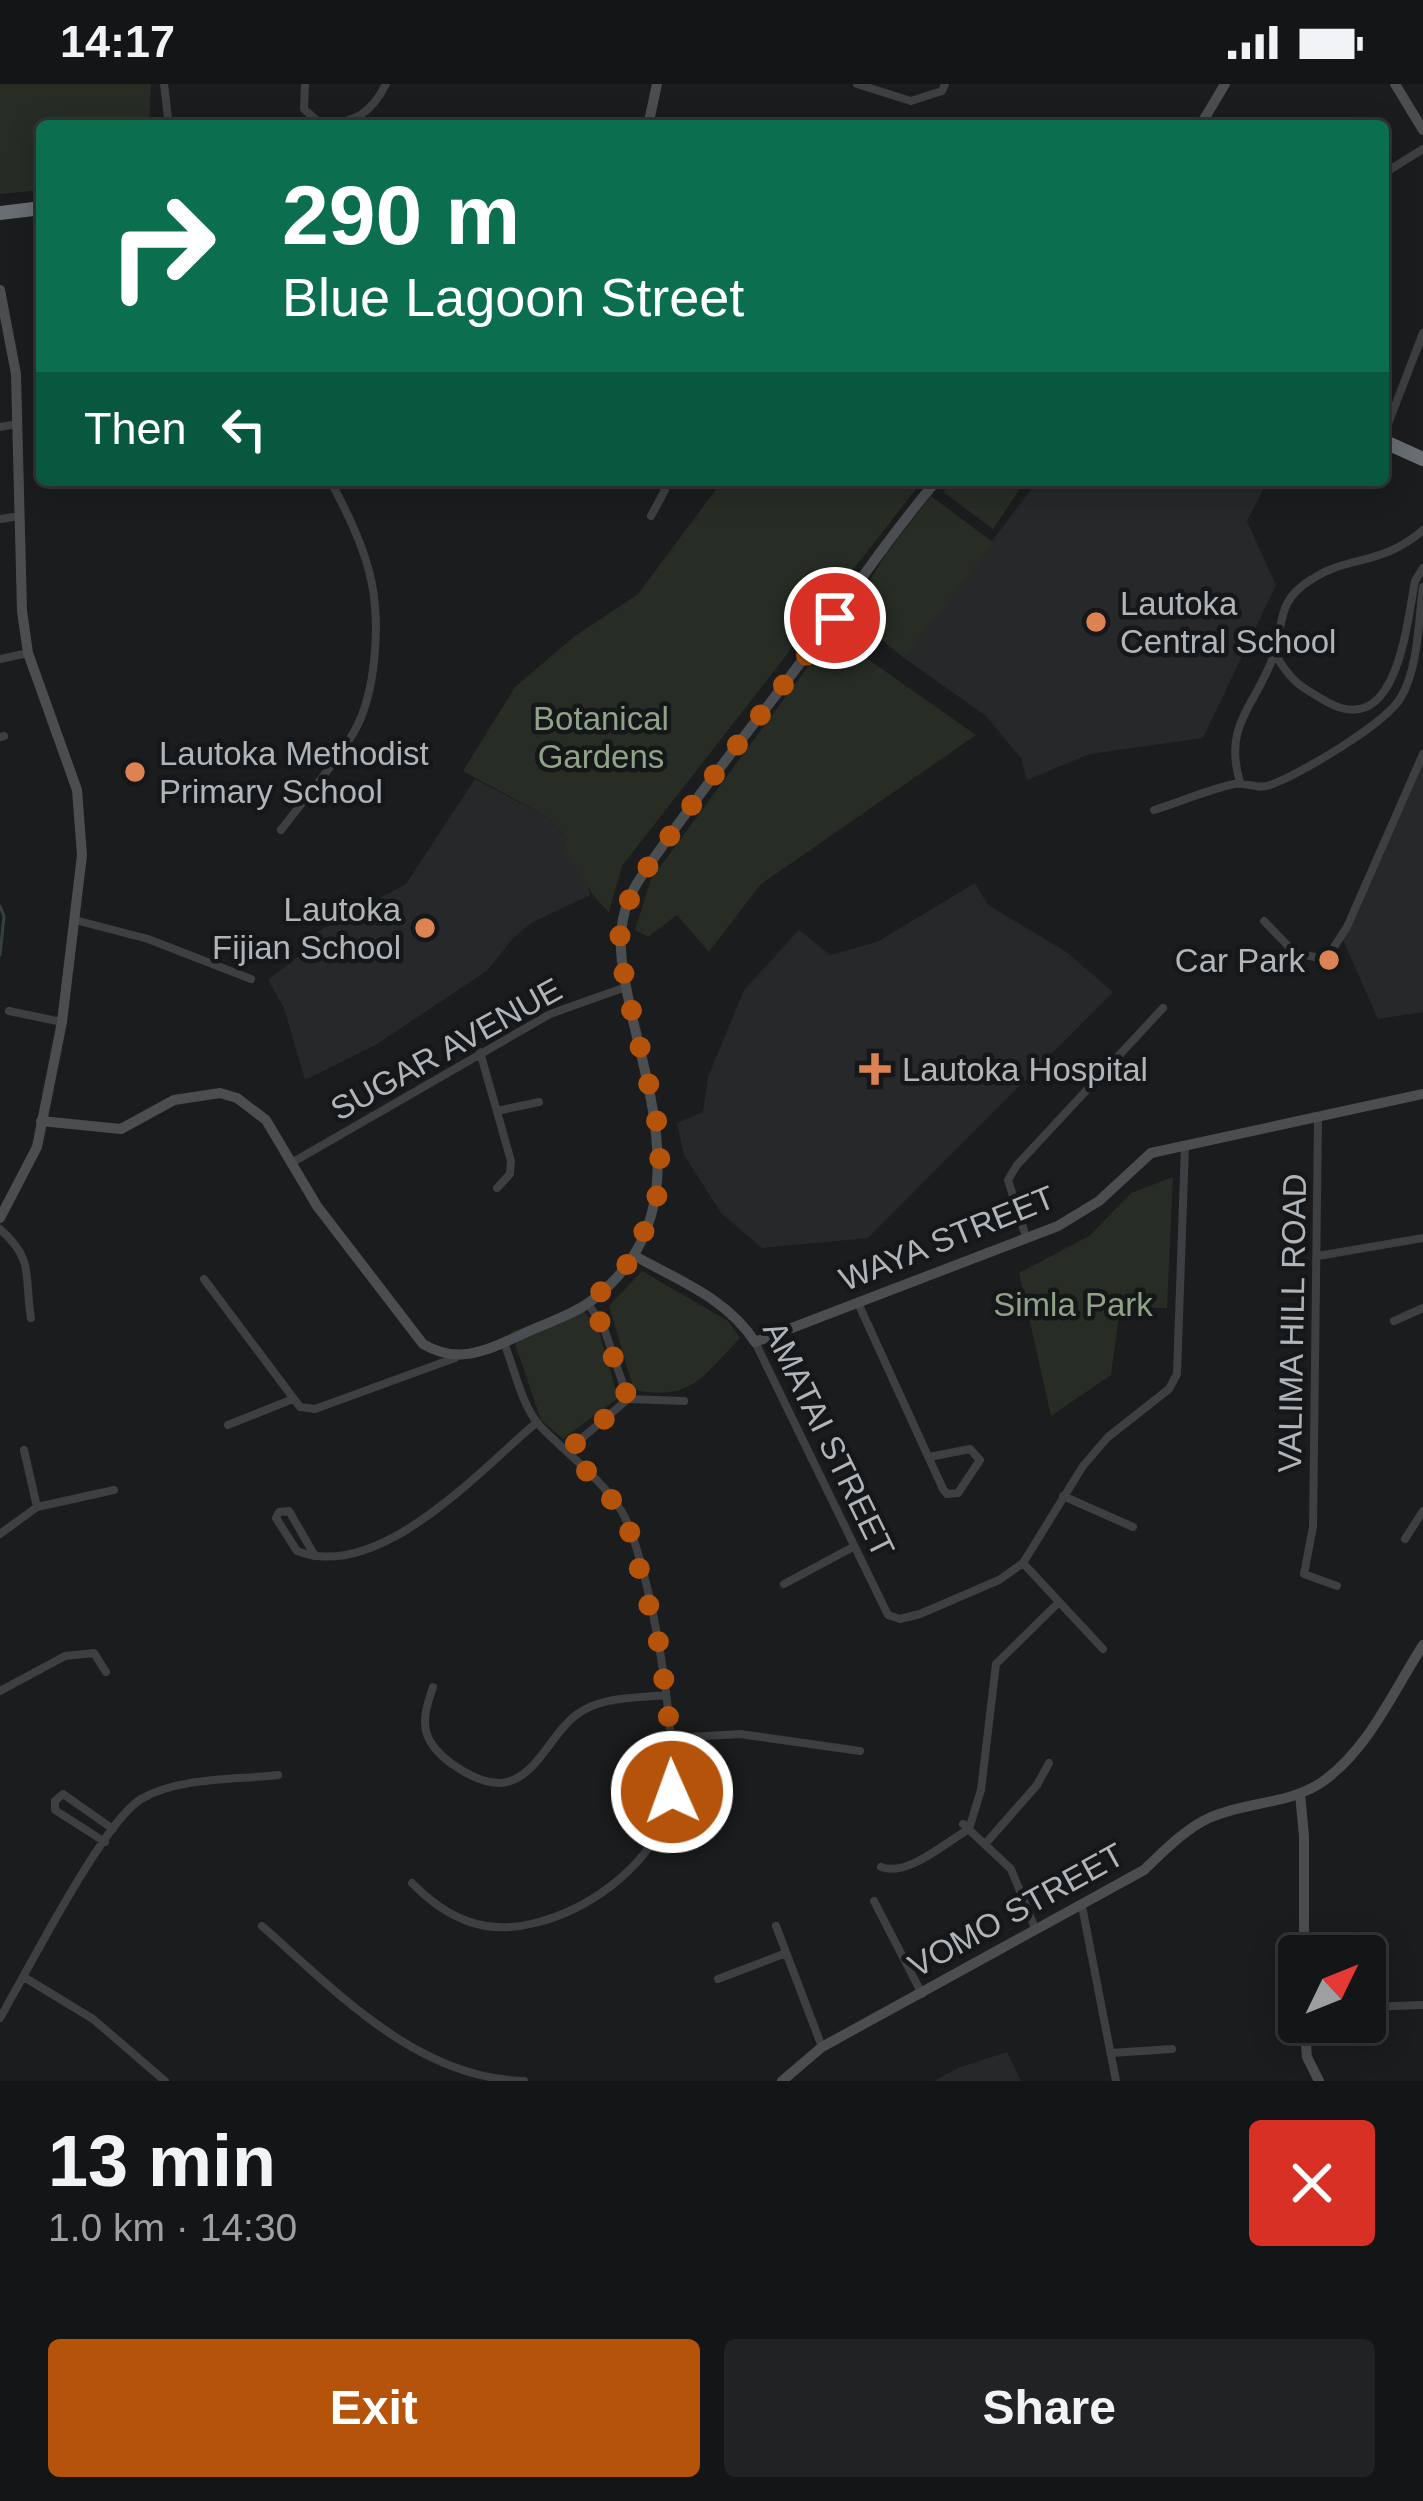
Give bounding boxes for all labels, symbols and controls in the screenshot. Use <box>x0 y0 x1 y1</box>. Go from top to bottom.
text: 14:17 <box>60 16 175 67</box>
icon: right <box>84 168 240 324</box>
text: 290 m <box>282 168 520 262</box>
text: Blue Lagoon Street <box>282 267 744 327</box>
icon: left <box>211 396 277 462</box>
text: Then <box>84 403 187 454</box>
pin <box>784 567 886 669</box>
icon: arrive <box>802 585 868 651</box>
place label: Lautoka Central School <box>1120 585 1336 660</box>
marker: Lautoka Central School <box>1083 609 1109 635</box>
park label: Botanical Gardens <box>533 700 669 775</box>
place label: Lautoka Methodist Primary School <box>159 735 429 810</box>
marker: Lautoka Methodist Primary School <box>122 759 148 785</box>
place label: Lautoka Fijian School <box>212 891 402 966</box>
marker: Lautoka Fijian School <box>412 915 438 941</box>
place label: Car Park <box>1175 942 1305 979</box>
marker: Car Park <box>1316 947 1342 973</box>
street label: SUGAR AVENUE <box>324 970 568 1128</box>
place label: Lautoka Hospital <box>902 1051 1148 1088</box>
marker: Lautoka Hospital <box>859 1053 891 1085</box>
street label: VALIMA HILL ROAD <box>1271 1173 1313 1473</box>
street label: WAYA STREET <box>834 1178 1060 1298</box>
park label: Simla Park <box>993 1286 1153 1323</box>
street label: AMATAI STREET <box>756 1315 902 1563</box>
position arrow <box>609 1729 735 1855</box>
street label: VOMO STREET <box>902 1836 1130 1984</box>
north arrow <box>1278 1935 1386 2043</box>
map controls <box>1278 1935 1386 2043</box>
button: close <box>1249 2120 1375 2246</box>
text: 13 min <box>48 2121 276 2201</box>
text: 1.0 km · 14:30 <box>48 2206 297 2249</box>
button: Exit <box>48 2339 700 2477</box>
button: Share <box>724 2339 1375 2477</box>

